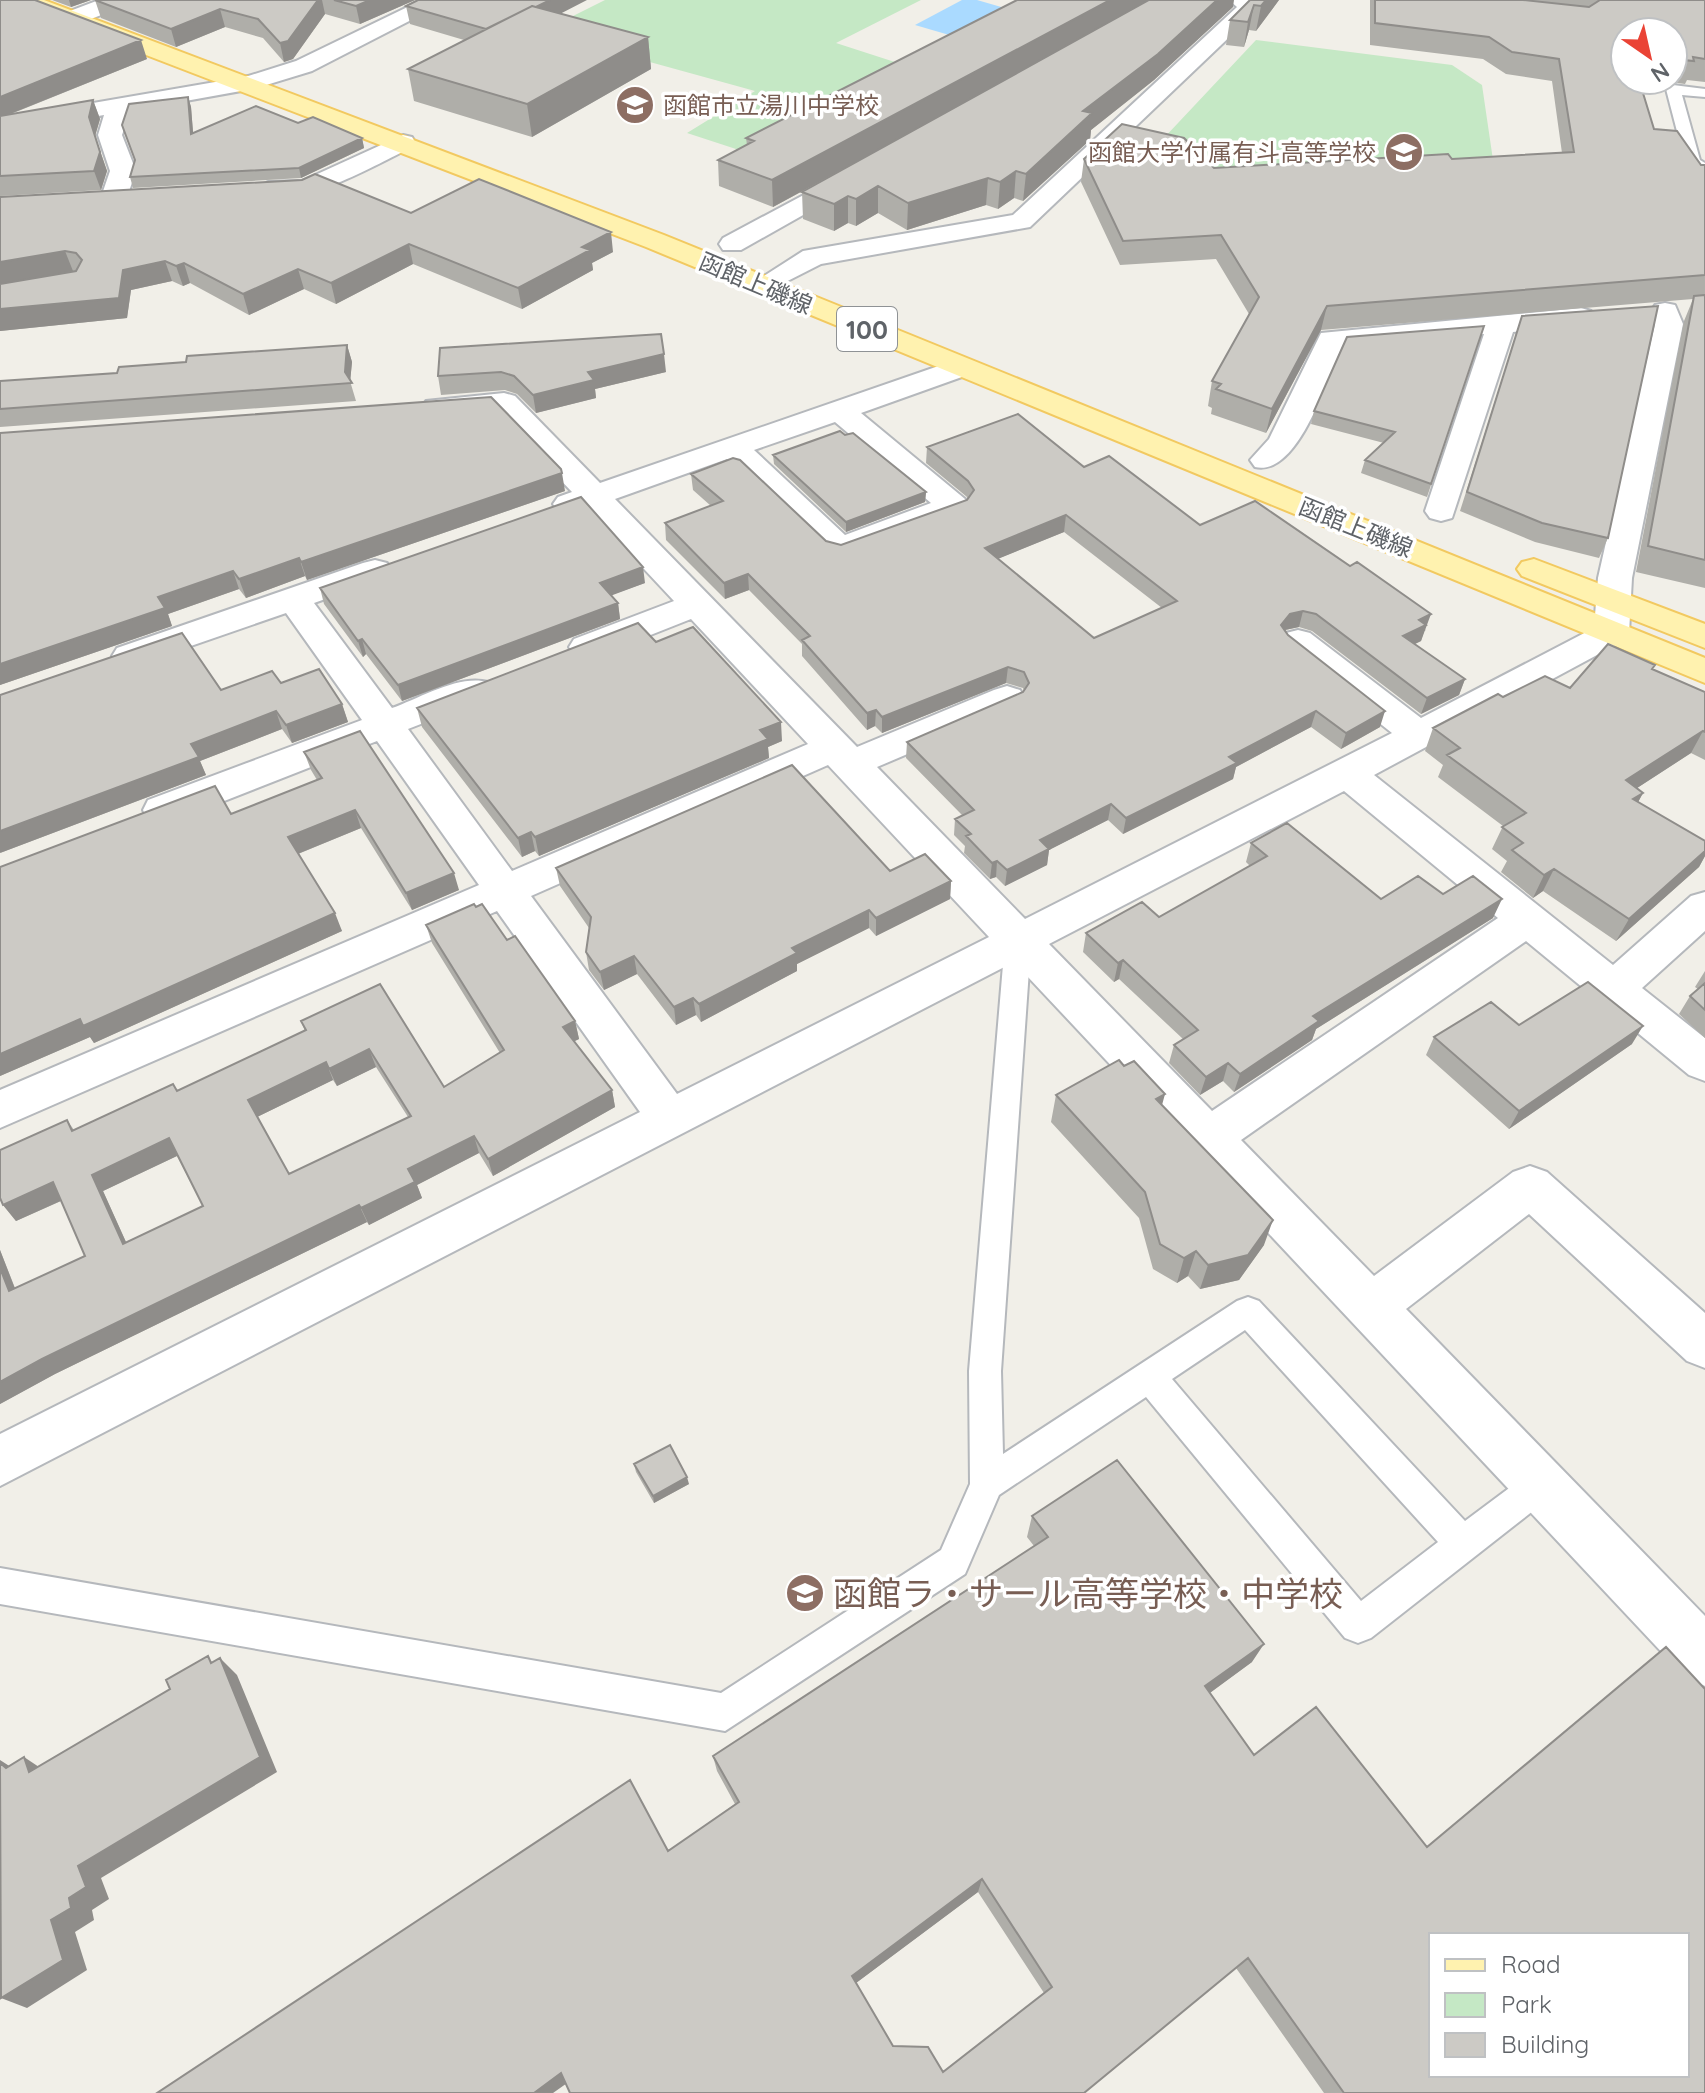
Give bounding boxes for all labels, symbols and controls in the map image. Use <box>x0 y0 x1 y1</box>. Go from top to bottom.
north arrow <box>1609 16 1689 96</box>
text: N <box>1646 56 1675 89</box>
school or university icon: 函館市立湯川中学校 <box>614 84 656 126</box>
place label: 函館市立湯川中学校 <box>663 90 879 120</box>
school or university icon: 函館大学付属有斗高等学校 <box>1383 131 1425 173</box>
place label: 函館大学付属有斗高等学校 <box>1088 137 1376 167</box>
street label: 函館上磯線 <box>695 246 817 320</box>
road number: 100 <box>837 307 897 351</box>
street label: 函館上磯線 <box>1295 491 1417 563</box>
school or university icon: 函館ラ・サール高等学校・中学校 <box>784 1572 826 1614</box>
place label: 函館ラ・サール高等学校・中学校 <box>833 1572 1343 1615</box>
legend <box>1429 1933 1689 2077</box>
text: Road <box>1501 1949 1561 1979</box>
text: Park <box>1501 1989 1552 2019</box>
text: Building <box>1501 2029 1589 2059</box>

